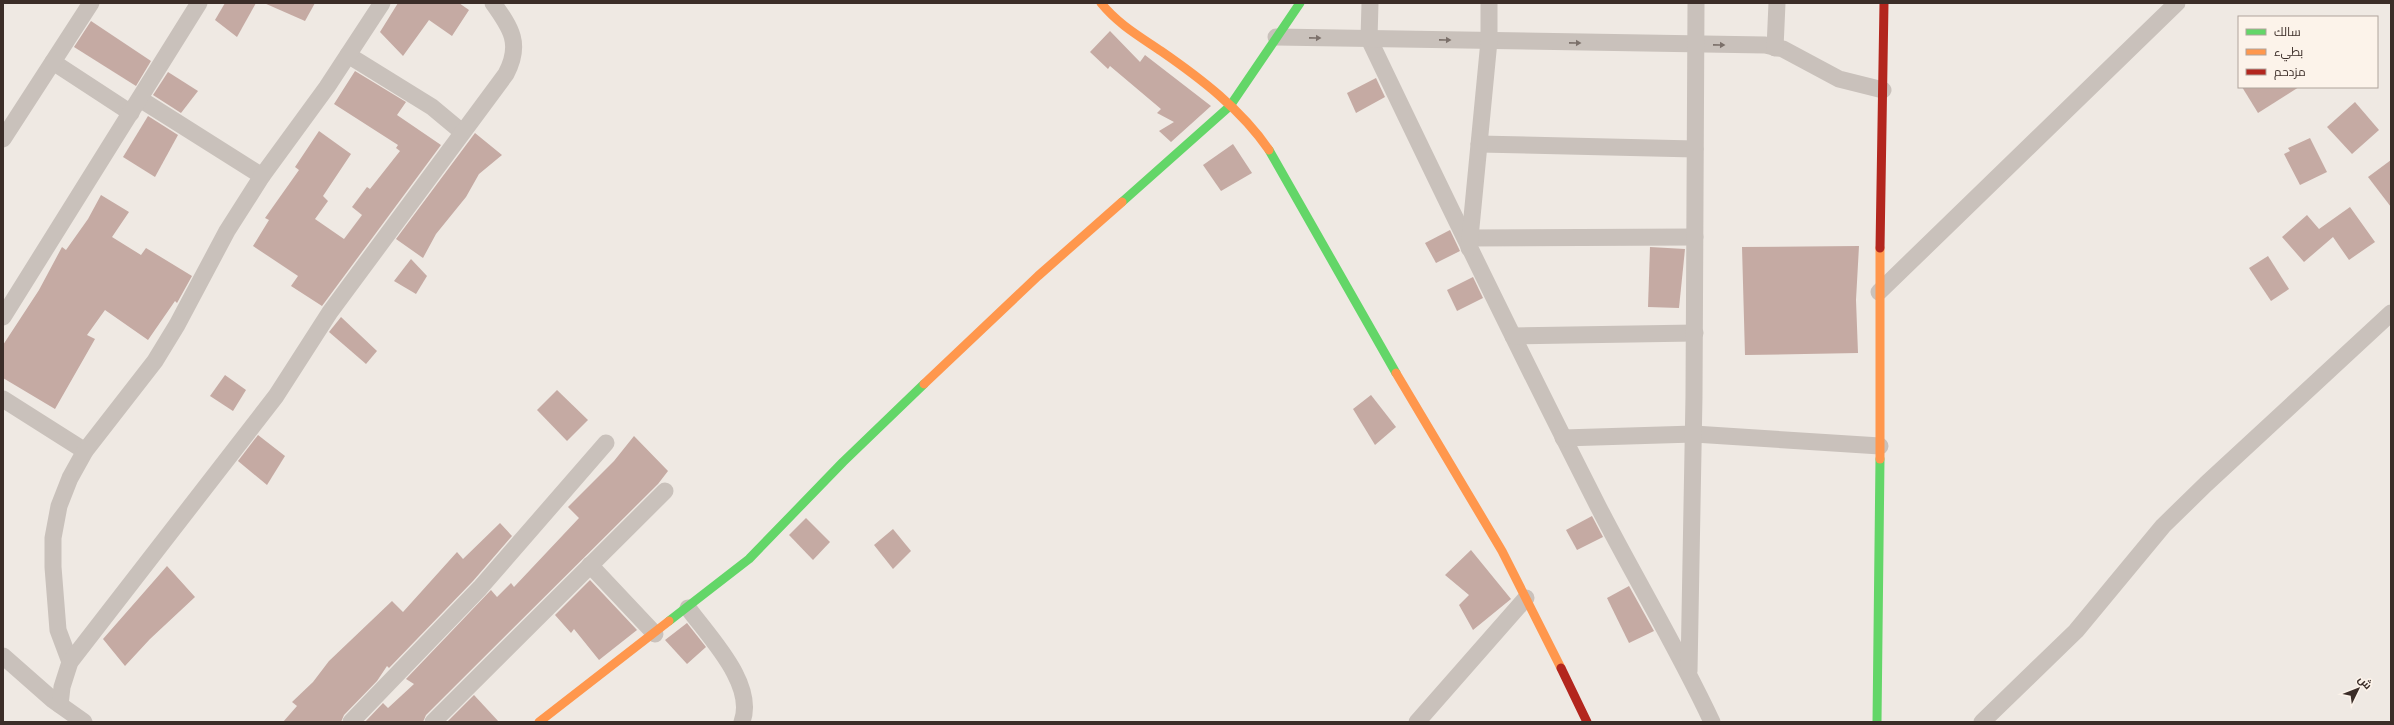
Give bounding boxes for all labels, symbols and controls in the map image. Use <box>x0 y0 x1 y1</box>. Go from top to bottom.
legend <box>2238 16 2378 88</box>
text: سالك <box>2274 24 2301 39</box>
one-way arrow <box>1309 34 1321 41</box>
one-way arrow <box>1439 37 1452 43</box>
one-way arrow <box>1569 39 1581 46</box>
one-way arrow <box>1713 42 1725 49</box>
text: بطيء <box>2274 44 2303 62</box>
text: مزدحم <box>2274 64 2306 80</box>
north arrow <box>2338 669 2378 709</box>
text: ش <box>2355 672 2375 692</box>

